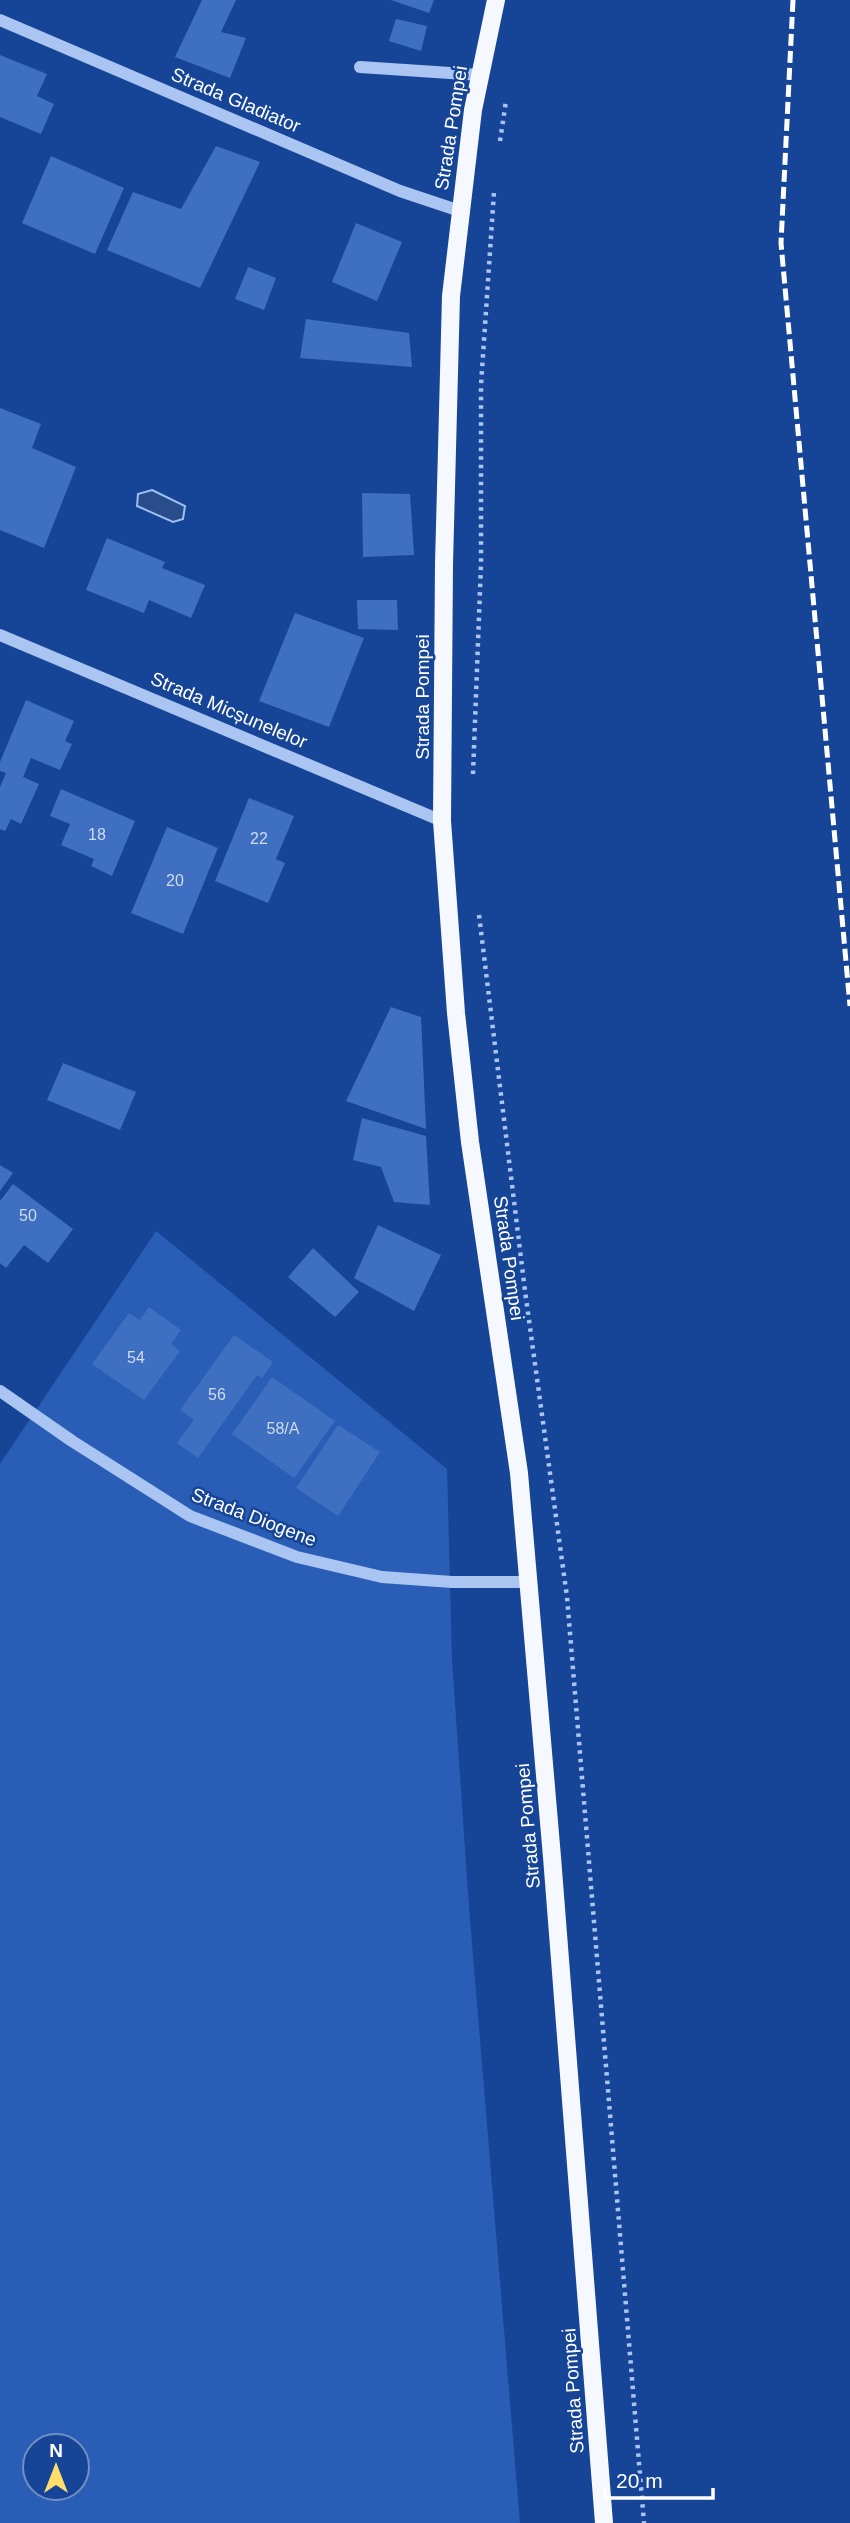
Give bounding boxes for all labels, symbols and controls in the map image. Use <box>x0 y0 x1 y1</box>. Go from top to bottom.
street label: Strada Gladiator <box>168 63 304 137</box>
street label: Strada Pompei <box>431 64 471 192</box>
street label: Strada Pompei <box>412 634 433 760</box>
street label: Strada Micșunelelor <box>148 668 311 753</box>
house number: 18 <box>88 826 106 843</box>
house number: 22 <box>250 830 268 847</box>
house number: 20 <box>166 872 184 889</box>
street label: Strada Pompei <box>490 1194 528 1322</box>
house number: 50 <box>19 1207 37 1224</box>
house number: 54 <box>127 1349 145 1366</box>
house number: 56 <box>208 1386 226 1403</box>
house number: 58/A <box>267 1420 300 1437</box>
street label: Strada Diogene <box>189 1484 319 1550</box>
street label: Strada Pompei <box>512 1762 544 1890</box>
street label: Strada Pompei <box>558 2328 588 2454</box>
north arrow <box>21 2432 91 2502</box>
text: N <box>49 2440 63 2461</box>
scale bar <box>605 2456 714 2500</box>
text: 20 m <box>616 2469 663 2492</box>

